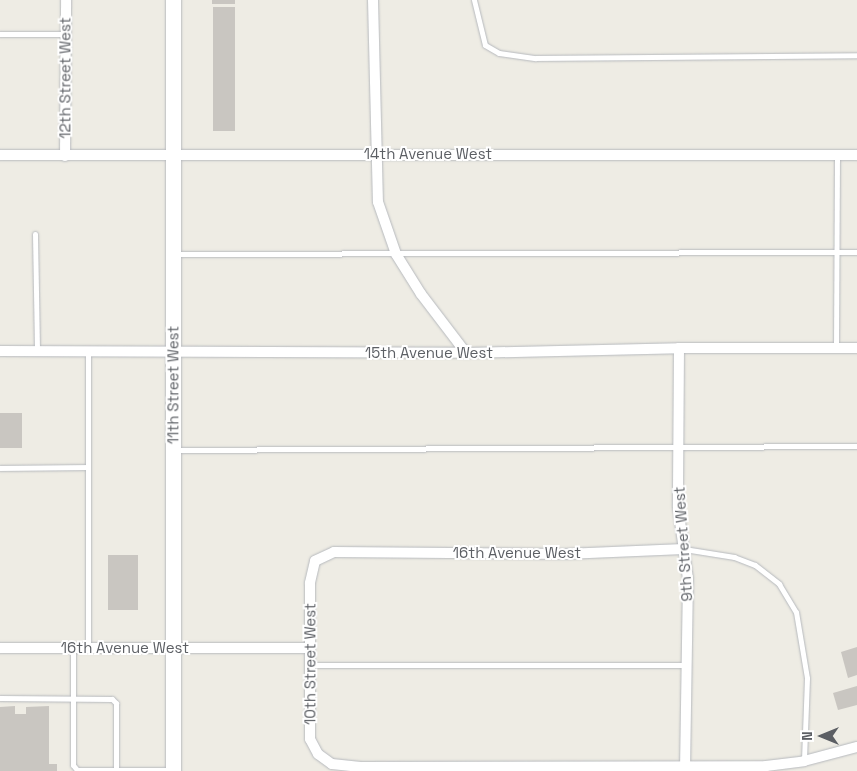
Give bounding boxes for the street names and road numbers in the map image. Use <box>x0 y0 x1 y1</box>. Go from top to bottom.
street label: 12th Street West <box>56 17 74 139</box>
street label: 14th Avenue West <box>364 145 492 163</box>
street label: 11th Street West <box>164 326 182 444</box>
street label: 15th Avenue West <box>365 344 493 362</box>
street label: 9th Street West <box>670 486 696 602</box>
street label: 16th Avenue West <box>453 544 581 562</box>
street label: 10th Street West <box>301 603 319 725</box>
street label: 16th Avenue West <box>61 639 189 657</box>

